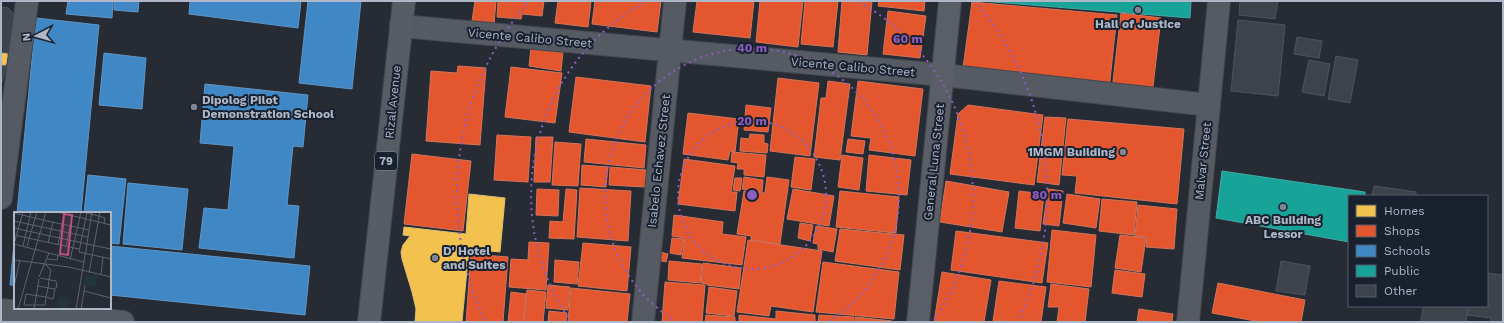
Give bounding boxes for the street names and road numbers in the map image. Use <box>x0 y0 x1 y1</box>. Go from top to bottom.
street label: Vicente Calibo Street <box>467 26 593 50</box>
street label: Vicente Calibo Street <box>790 55 916 79</box>
street label: Rizal Avenue <box>382 65 404 139</box>
street label: Isabelo Echavez Street <box>645 94 673 228</box>
street label: General Luna Street <box>921 103 947 221</box>
street label: Malvar Street <box>1192 121 1214 201</box>
road number: 79 <box>375 152 397 170</box>

